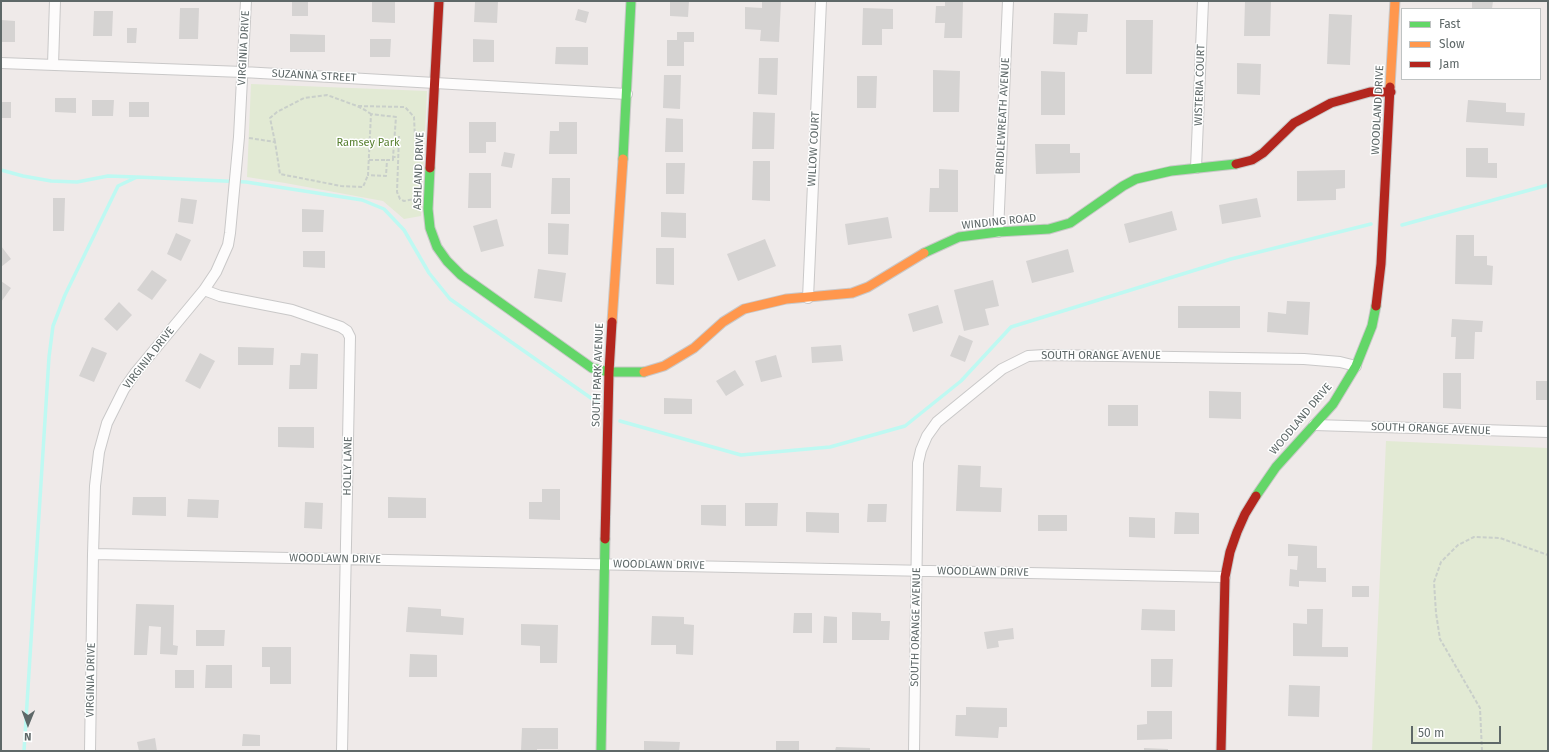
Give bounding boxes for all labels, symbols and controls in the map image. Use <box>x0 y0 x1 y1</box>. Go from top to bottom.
legend <box>1401 8 1541 80</box>
street label: VIRGINIA DRIVE <box>235 10 253 86</box>
text: Fast <box>1439 17 1461 31</box>
text: Slow <box>1439 37 1465 51</box>
street label: WISTERIA COURT <box>1192 44 1208 126</box>
street label: BRIDLEWREATH AVENUE <box>993 57 1013 175</box>
text: Jam <box>1439 57 1459 71</box>
street label: WOODLAND DRIVE <box>1369 65 1387 155</box>
street label: SUZANNA STREET <box>271 67 357 85</box>
street label: WILLOW COURT <box>805 111 823 187</box>
street label: ASHLAND DRIVE <box>411 132 427 210</box>
park label: Ramsey Park <box>336 136 400 150</box>
street label: WINDING ROAD <box>961 212 1037 232</box>
street label: SOUTH PARK AVENUE <box>590 323 606 427</box>
street label: VIRGINIA DRIVE <box>121 324 177 392</box>
street label: SOUTH ORANGE AVENUE <box>1041 349 1161 363</box>
street label: WOODLAND DRIVE <box>1267 380 1335 458</box>
street label: SOUTH ORANGE AVENUE <box>1371 420 1491 438</box>
street label: HOLLY LANE <box>341 436 355 496</box>
street label: WOODLAWN DRIVE <box>289 552 381 566</box>
street label: WOODLAWN DRIVE <box>613 558 705 572</box>
street label: WOODLAWN DRIVE <box>937 565 1029 579</box>
street label: SOUTH ORANGE AVENUE <box>908 567 924 687</box>
street label: VIRGINIA DRIVE <box>84 642 98 718</box>
north arrow <box>8 704 48 744</box>
scale bar <box>1413 718 1503 744</box>
text: 50 m <box>1418 726 1444 740</box>
text: N <box>24 730 32 743</box>

